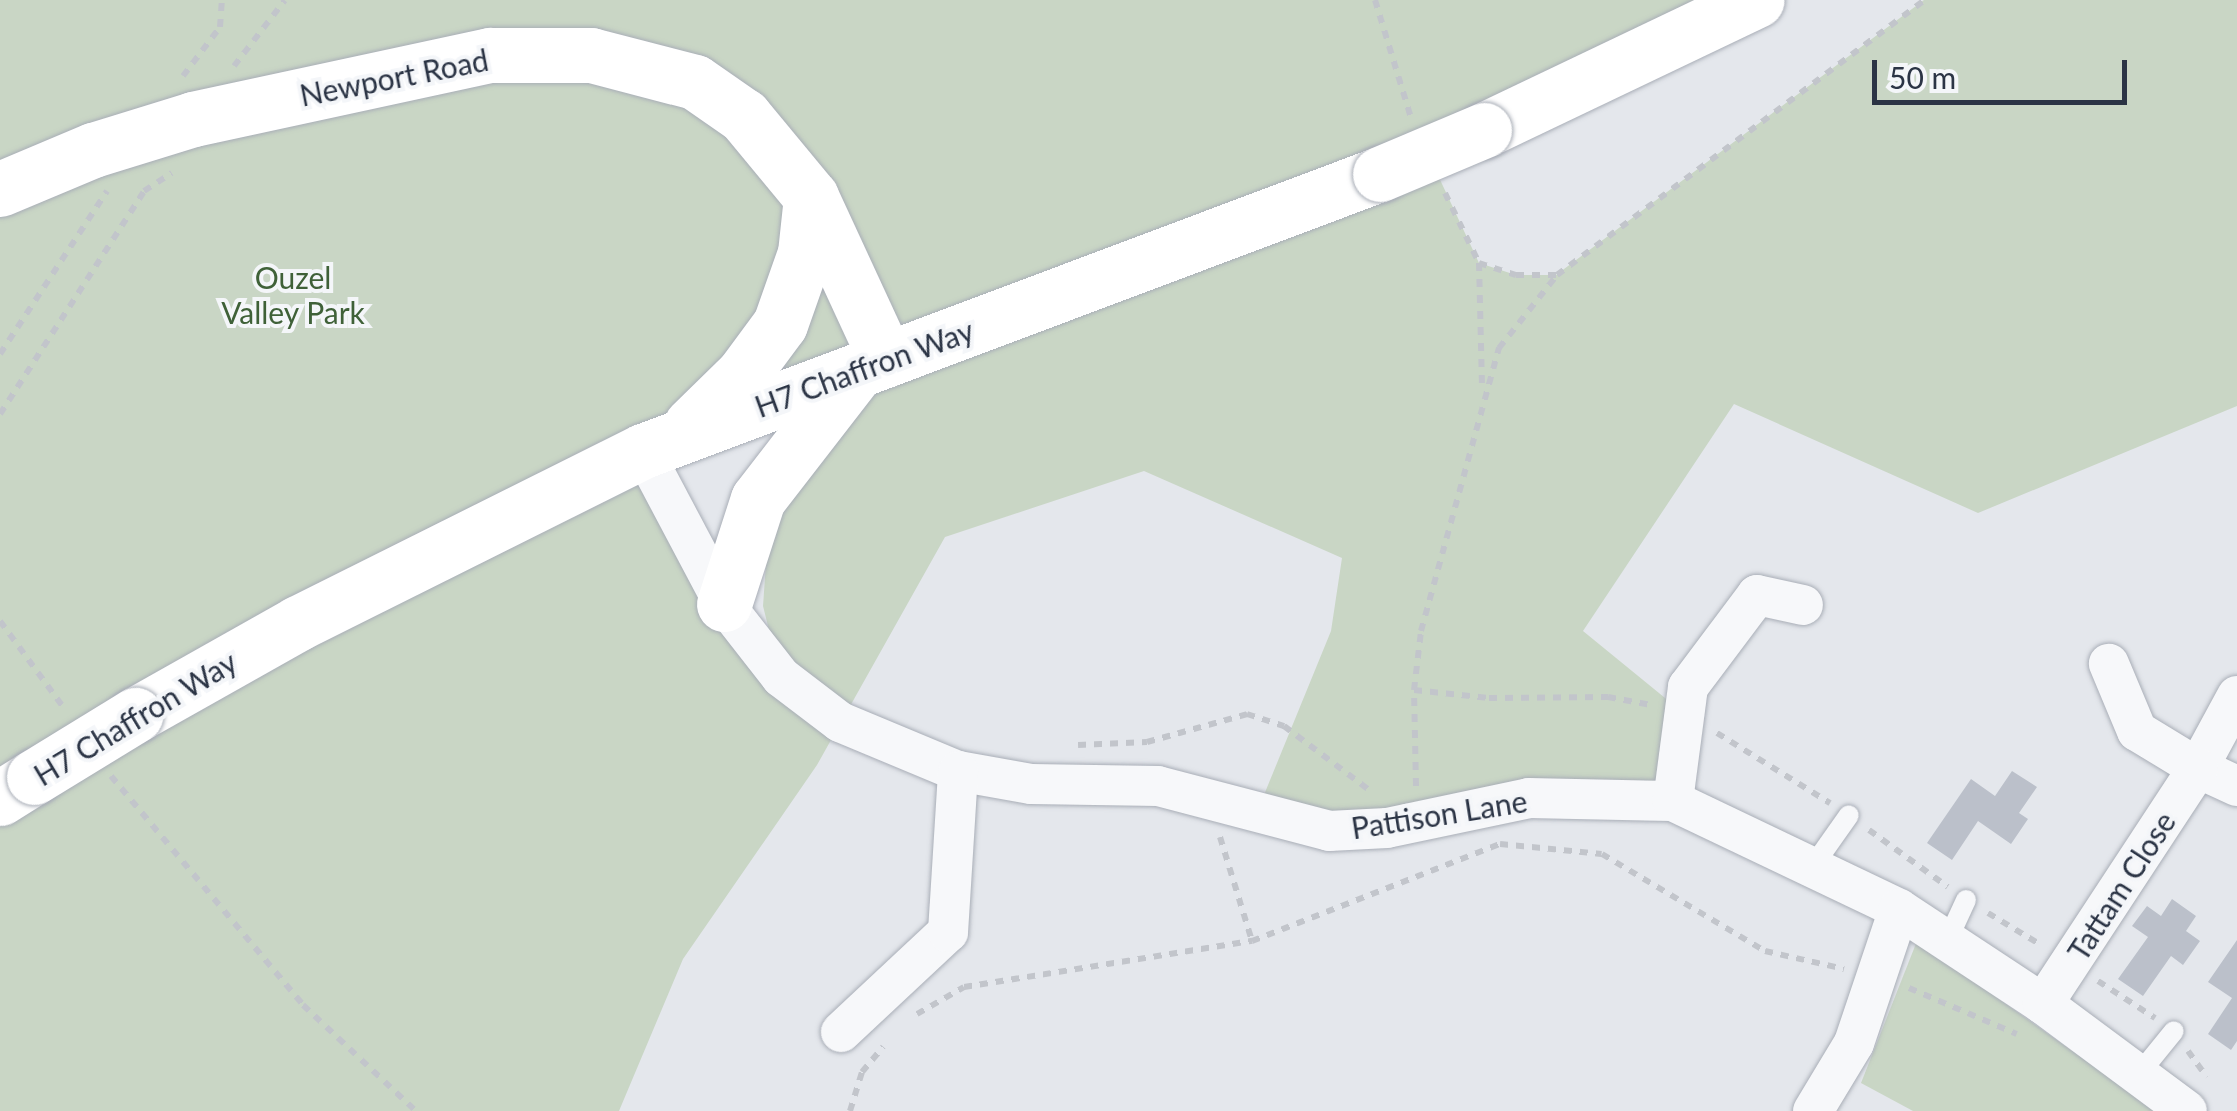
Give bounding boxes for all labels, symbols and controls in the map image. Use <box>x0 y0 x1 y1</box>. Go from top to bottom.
scale bar <box>1877 40 2132 102</box>
street label: Newport Road <box>297 41 491 113</box>
text: 50 m <box>1889 59 1956 95</box>
park label: Ouzel Valley Park <box>221 259 365 330</box>
street label: H7 Chaffron Way <box>750 312 978 424</box>
street label: H7 Chaffron Way <box>27 643 243 793</box>
street label: Pattison Lane <box>1349 782 1529 846</box>
street label: Tattam Close <box>2060 805 2182 967</box>

